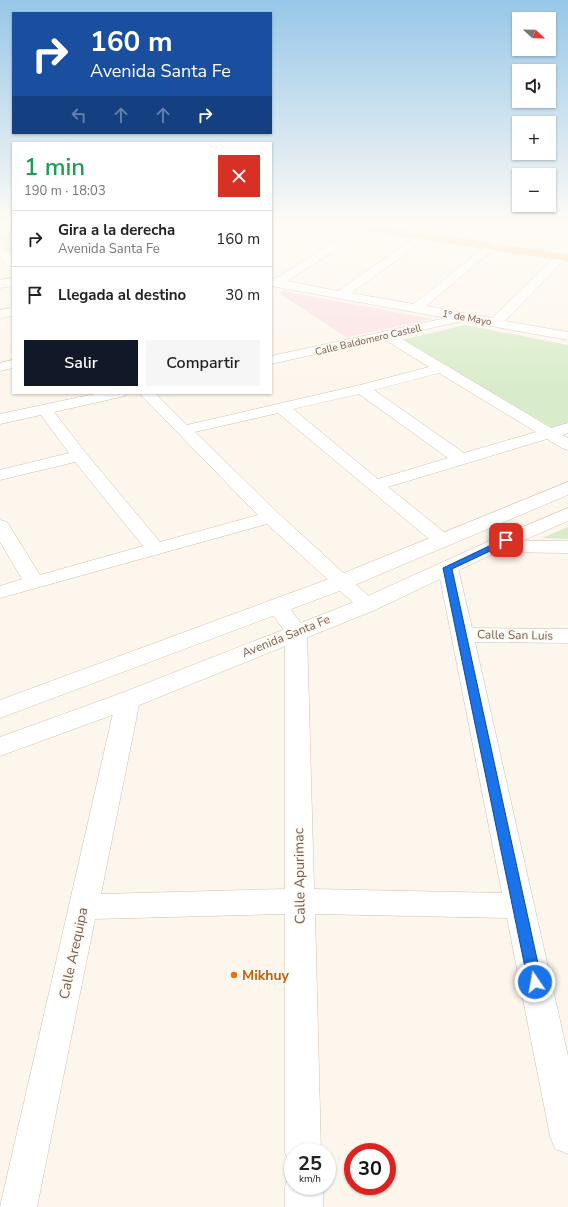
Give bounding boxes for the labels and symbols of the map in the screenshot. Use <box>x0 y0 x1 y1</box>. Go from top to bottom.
north arrow <box>512 12 556 56</box>
street label: 1º de Mayo <box>441 307 493 329</box>
street label: Calle Baldomero Castell <box>314 321 423 359</box>
pin <box>489 523 523 557</box>
street label: Avenida Santa Fe <box>239 611 333 661</box>
street label: Calle San Luis <box>477 626 553 644</box>
street label: Calle Apurimac <box>289 827 310 924</box>
street label: Calle Arequipa <box>54 905 92 1001</box>
position arrow <box>514 961 556 1003</box>
place label: Mikhuy <box>242 966 290 985</box>
marker: Mikhuy <box>229 970 239 980</box>
speed limit sign: 30 <box>344 1143 396 1195</box>

